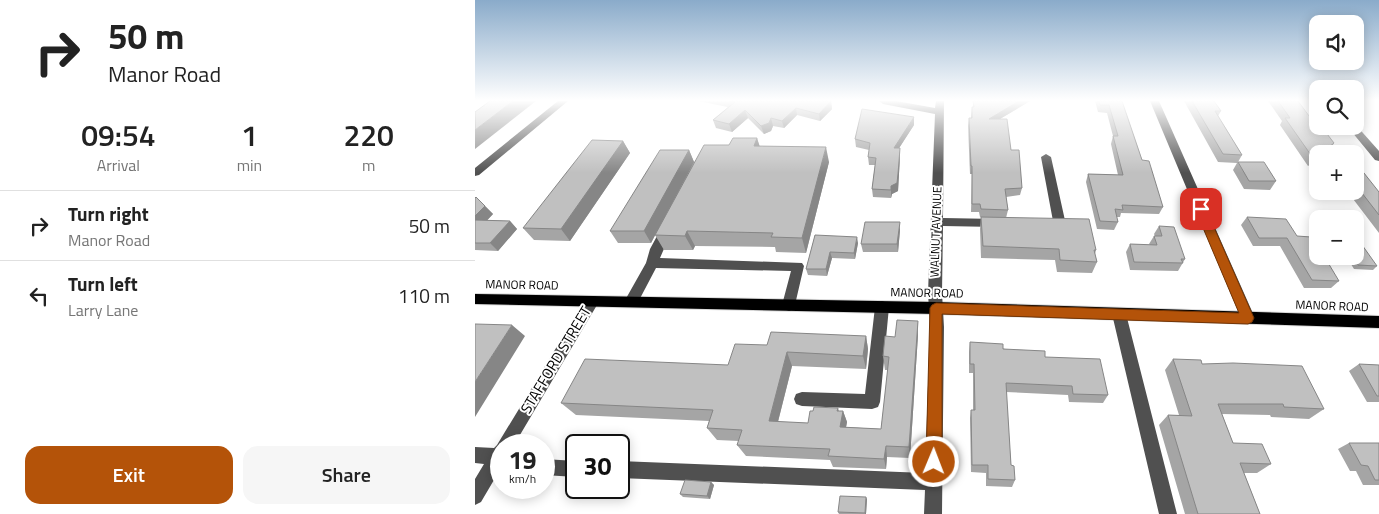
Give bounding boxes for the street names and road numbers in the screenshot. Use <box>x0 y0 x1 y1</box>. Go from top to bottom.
street label: WALNUT AVENUE <box>924 186 947 278</box>
street label: MANOR ROAD <box>485 274 559 295</box>
street label: MANOR ROAD <box>890 282 964 303</box>
street label: MANOR ROAD <box>1295 295 1369 316</box>
street label: STAFFORD STREET <box>514 302 597 418</box>

